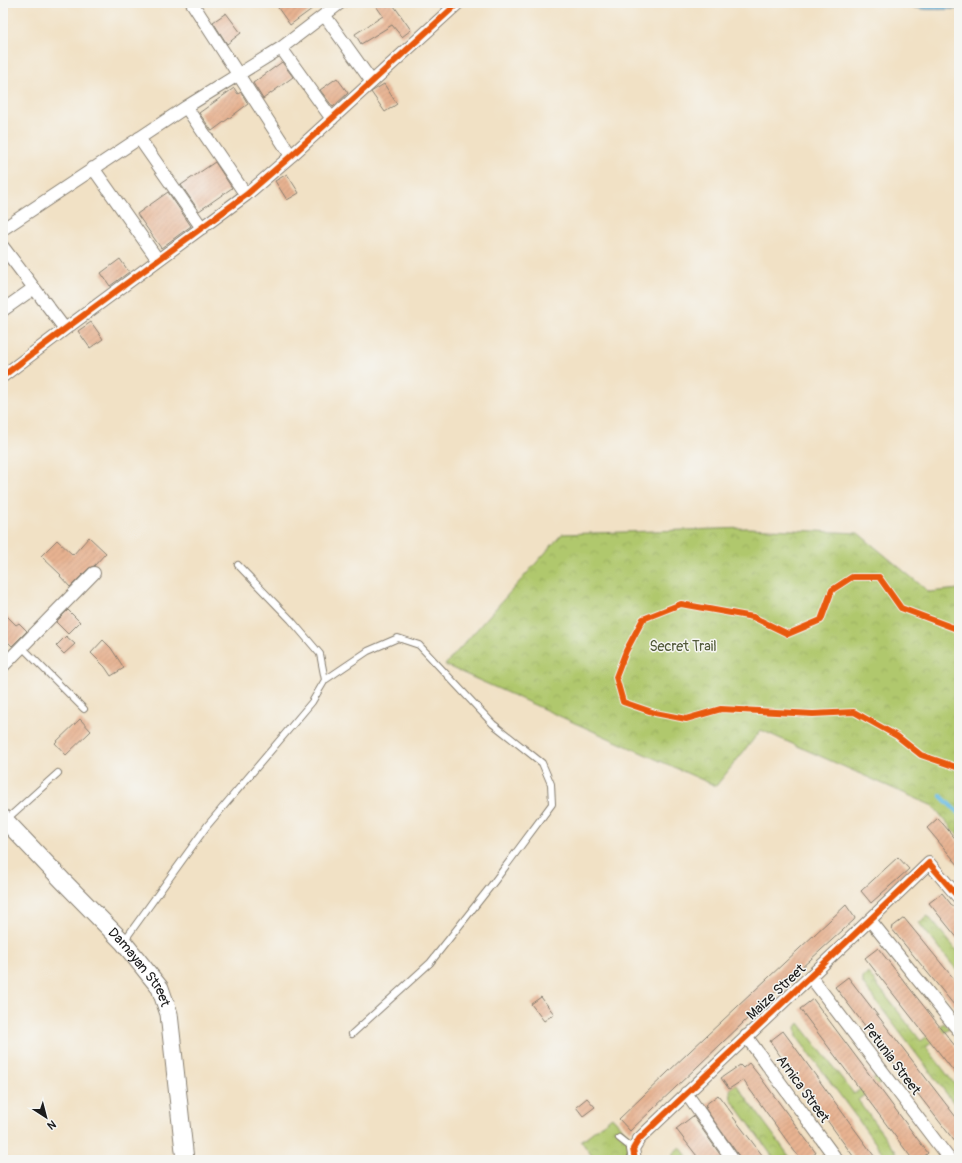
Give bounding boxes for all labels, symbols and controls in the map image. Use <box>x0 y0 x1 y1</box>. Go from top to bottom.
park label: Secret Trail <box>649 638 717 655</box>
street label: Damayan Street <box>105 924 174 1009</box>
street label: Maize Street <box>743 960 809 1024</box>
street label: Petunia Street <box>860 1020 925 1098</box>
street label: Arnica Street <box>773 1052 833 1126</box>
north arrow <box>26 1097 66 1137</box>
text: N <box>44 1117 58 1132</box>

